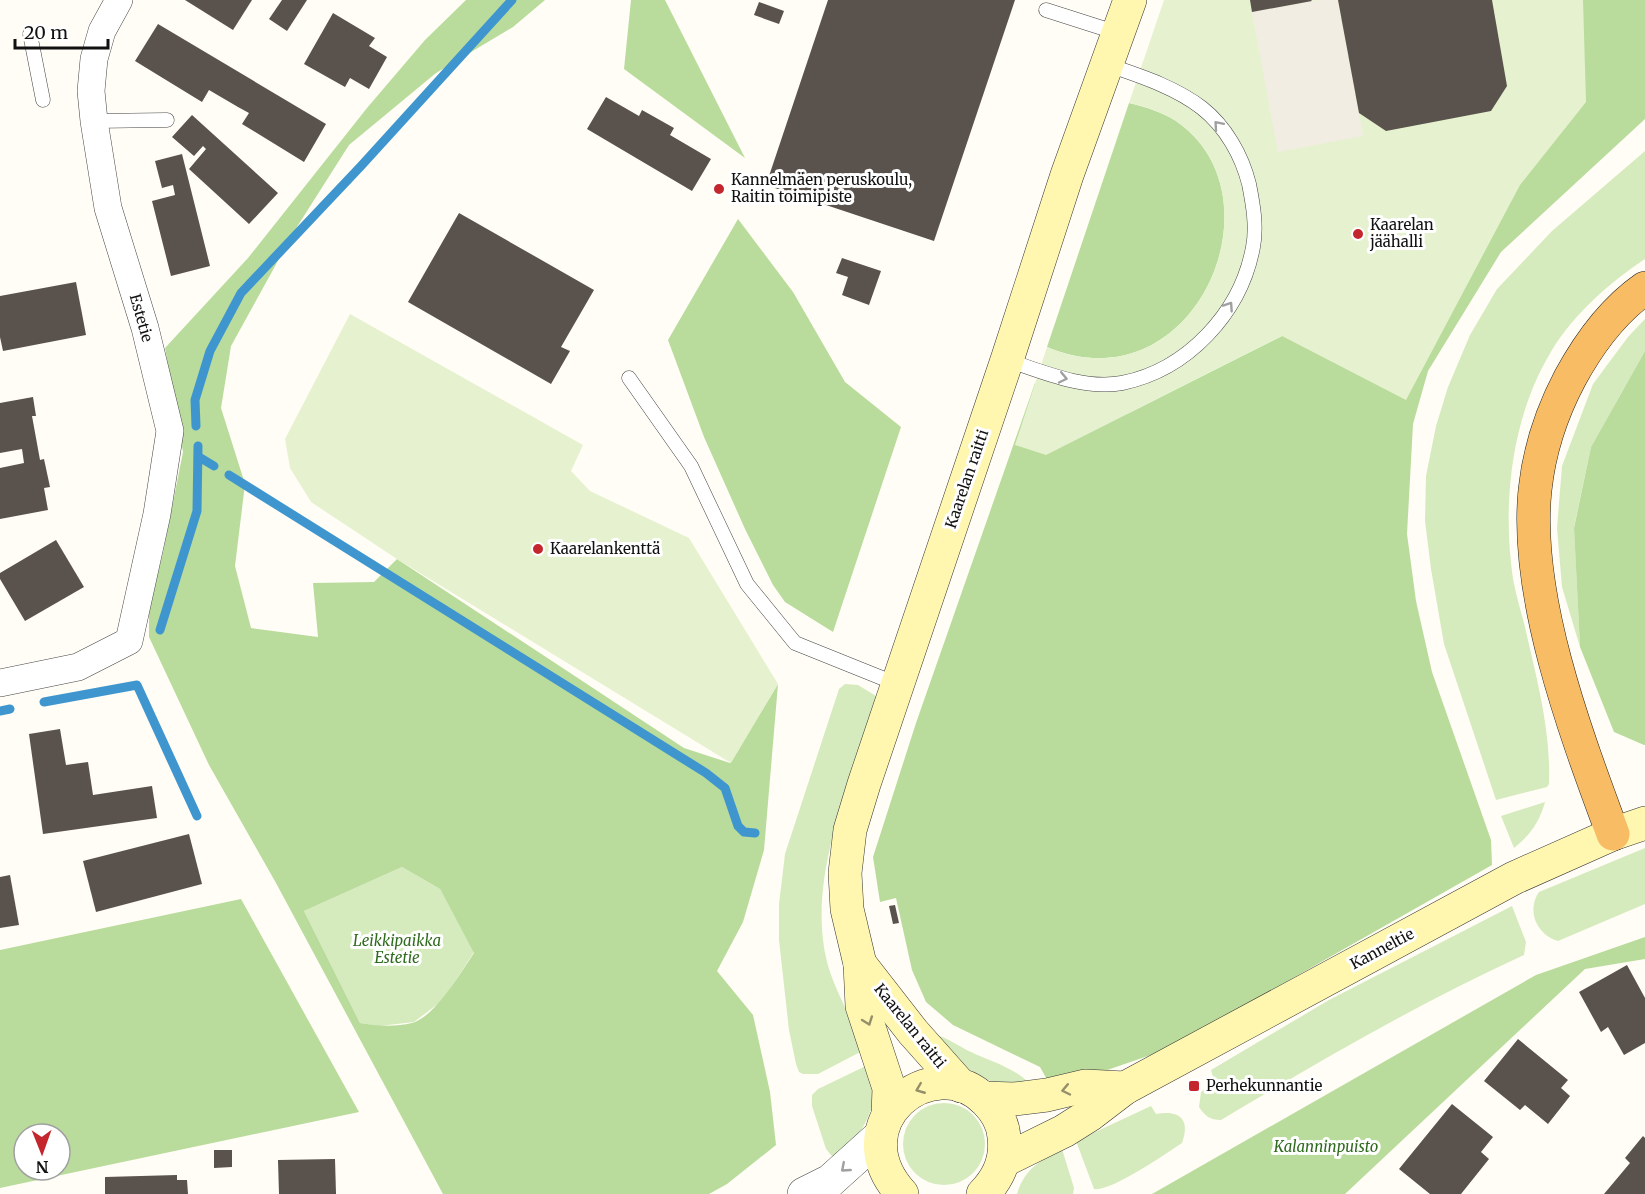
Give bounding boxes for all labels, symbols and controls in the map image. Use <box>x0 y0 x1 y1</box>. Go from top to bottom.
scale bar <box>15 12 108 50</box>
text: 20 m <box>24 21 68 44</box>
one-way arrow <box>1215 121 1226 132</box>
place label: Kannelmäen peruskoulu, Raitin toimipiste <box>731 170 912 206</box>
marker: Kannelmäen peruskoulu, Raitin toimipiste <box>712 182 726 196</box>
place label: Kaarelan jäähalli <box>1369 215 1434 251</box>
marker: Kaarelan jäähalli <box>1351 227 1365 241</box>
street label: Estetie <box>126 292 157 344</box>
one-way arrow <box>1222 302 1233 313</box>
one-way arrow <box>1058 370 1068 383</box>
street label: Kaarelan raitti <box>941 427 992 531</box>
place label: Kaarelankenttä <box>550 539 660 558</box>
marker: Kaarelankenttä <box>531 542 545 556</box>
street label: Kanneltie <box>1347 924 1417 973</box>
park label: Leikkipaikka Estetie <box>353 931 441 967</box>
street label: Kaarelan raitti <box>870 980 950 1072</box>
one-way arrow <box>860 1015 873 1026</box>
place label: Perhekunnantie <box>1206 1076 1323 1095</box>
marker: Perhekunnantie <box>1187 1079 1201 1093</box>
one-way arrow <box>915 1082 926 1094</box>
one-way arrow <box>1062 1083 1072 1096</box>
north arrow <box>12 1122 72 1182</box>
park label: Kalanninpuisto <box>1273 1137 1378 1156</box>
text: N <box>35 1157 49 1177</box>
one-way arrow <box>841 1161 852 1172</box>

